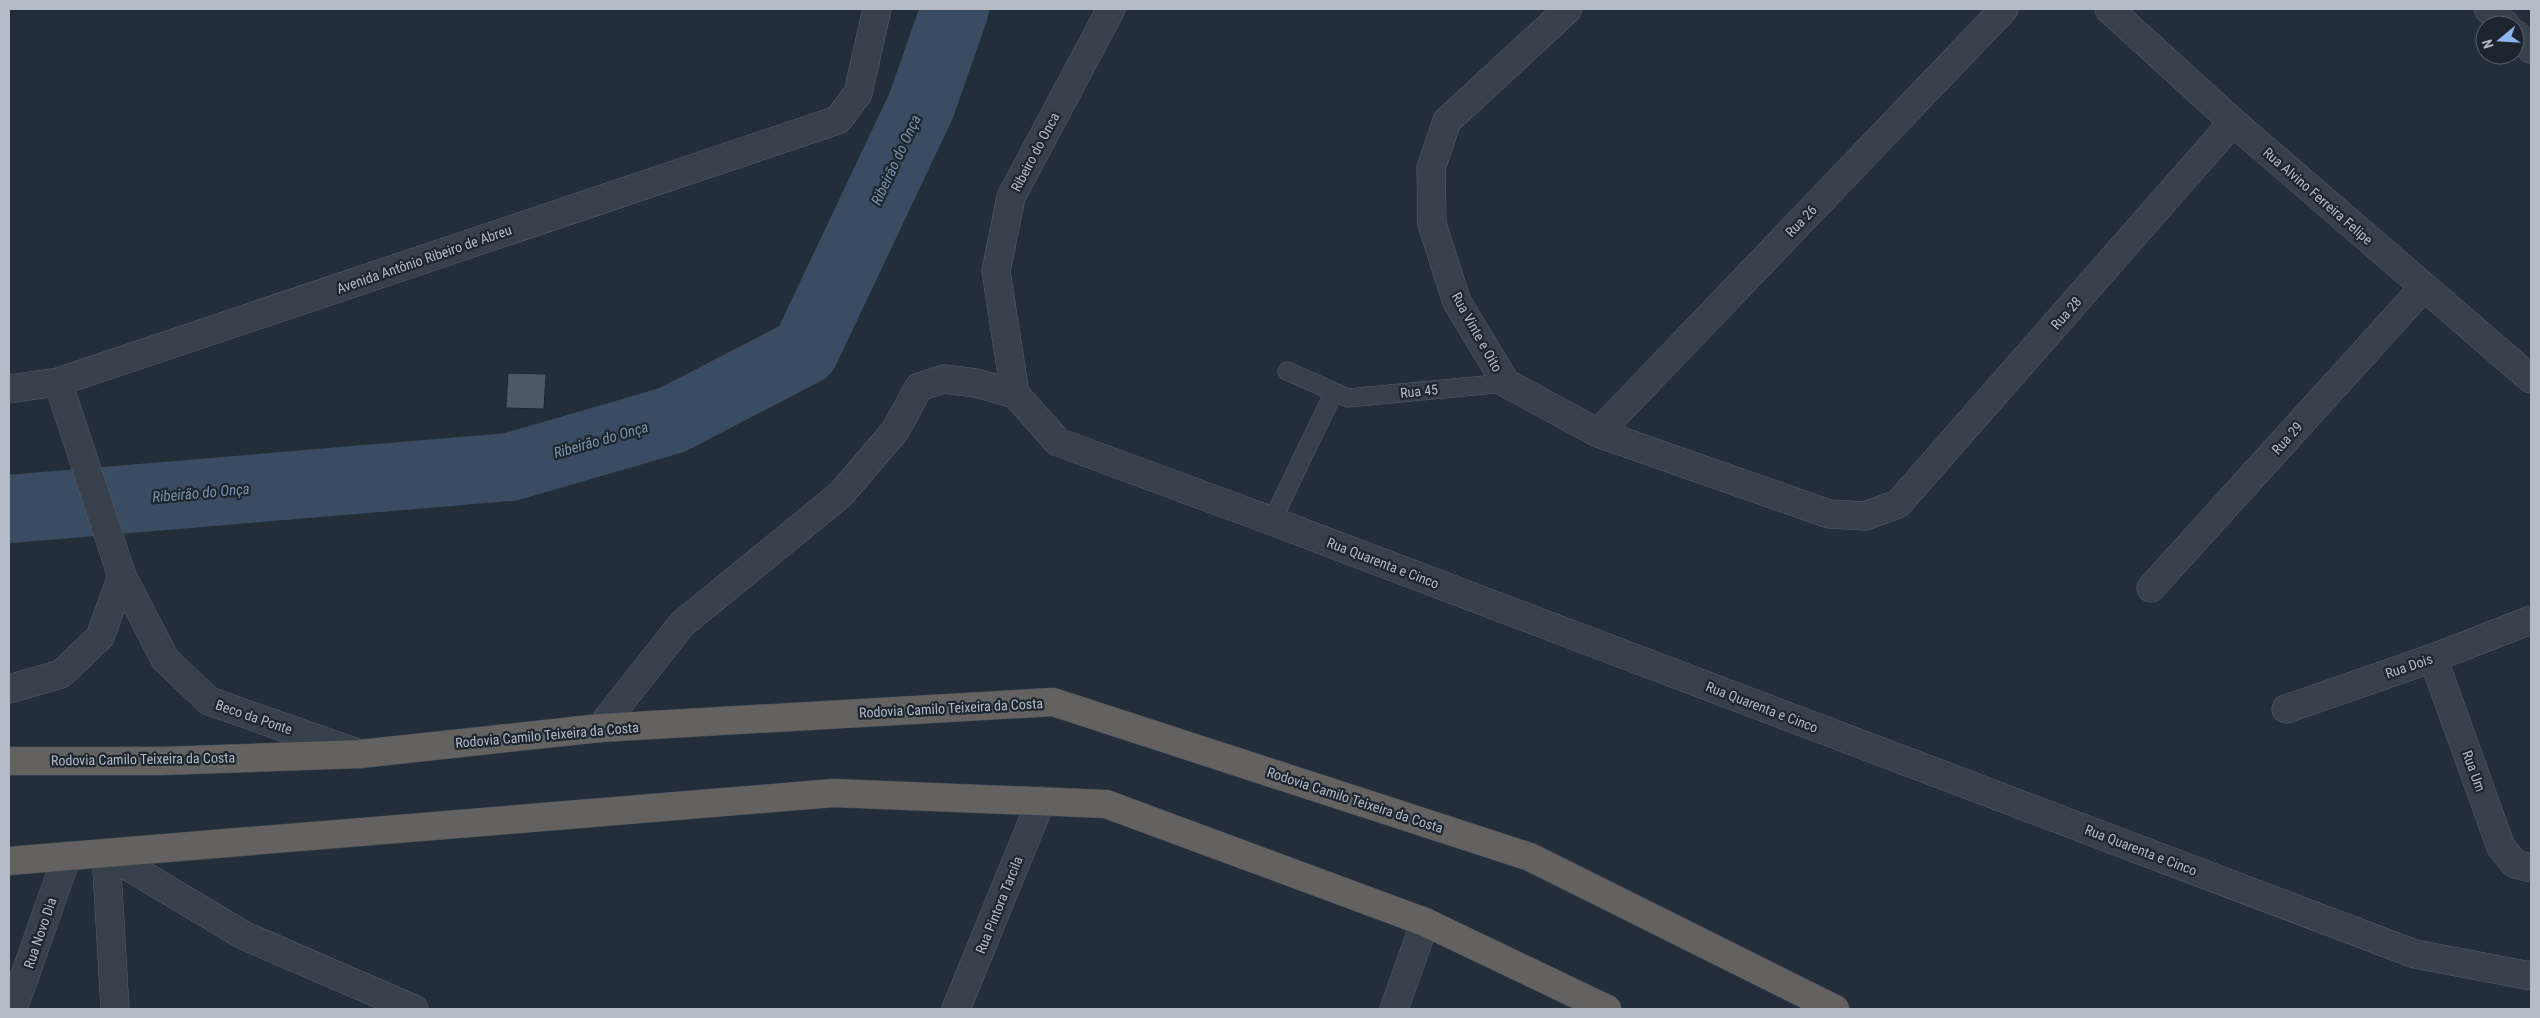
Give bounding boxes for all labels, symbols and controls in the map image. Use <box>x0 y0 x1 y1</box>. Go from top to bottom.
north arrow <box>2475 15 2525 65</box>
text: N <box>2479 37 2497 51</box>
street label: Ribeiro do Onca <box>1007 110 1063 194</box>
water label: Ribeirão do Onça <box>867 112 925 208</box>
street label: Rua Alvino Ferreira Felipe <box>2260 144 2376 248</box>
street label: Rua 26 <box>1782 202 1820 240</box>
street label: Avenida Antônio Ribeiro de Abreu <box>334 221 514 297</box>
street label: Rua Vinte e Oito <box>1449 289 1505 375</box>
street label: Rua 28 <box>2048 293 2085 333</box>
street label: Rua 45 <box>1399 381 1439 401</box>
water label: Ribeirão do Onça <box>552 418 650 462</box>
street label: Rua 29 <box>2268 419 2306 457</box>
water label: Ribeirão do Onça <box>152 480 250 506</box>
street label: Rua Quarenta e Cinco <box>1325 534 1441 592</box>
street label: Rua Dois <box>2383 651 2435 681</box>
street label: Rua Quarenta e Cinco <box>1704 678 1820 736</box>
street label: Rodovia Camilo Teixeira da Costa <box>859 695 1043 721</box>
street label: Beco da Ponte <box>214 696 295 738</box>
street label: Rodovia Camilo Teixeira da Costa <box>455 719 639 751</box>
street label: Rua Um <box>2459 748 2489 794</box>
street label: Rodovia Camilo Teixeira da Costa <box>51 749 235 769</box>
street label: Rodovia Camilo Teixeira da Costa <box>1265 764 1445 836</box>
street label: Rua Quarenta e Cinco <box>2083 821 2199 879</box>
street label: Rua Pintora Tarcila <box>972 854 1026 956</box>
street label: Rua Novo Dia <box>20 896 60 970</box>

